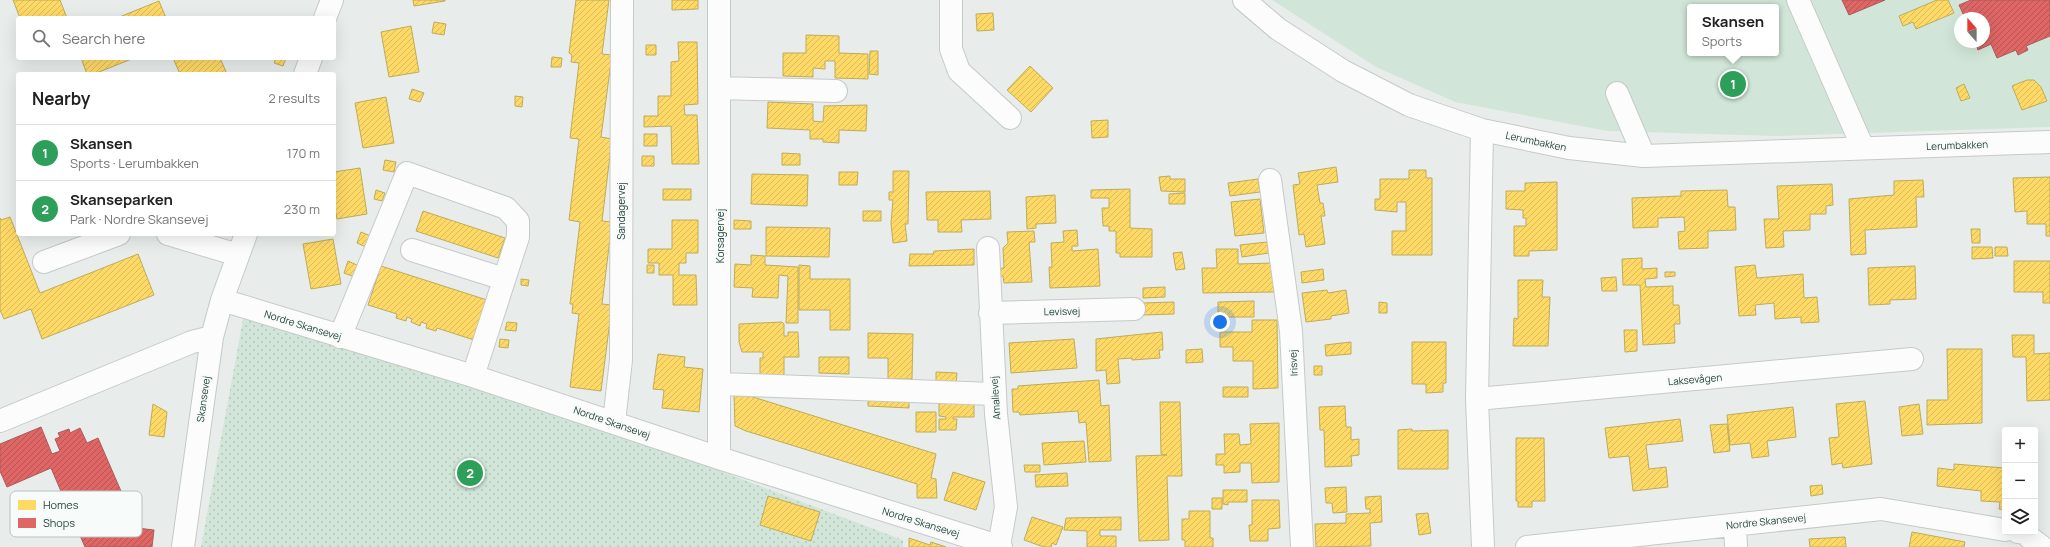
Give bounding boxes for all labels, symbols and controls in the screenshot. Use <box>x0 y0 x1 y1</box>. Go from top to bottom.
popup <box>1687 4 1779 56</box>
text: Skansen <box>1702 11 1764 32</box>
north arrow <box>1954 12 1990 48</box>
search box <box>16 16 336 60</box>
icon: search <box>30 27 52 49</box>
text: Search here <box>62 28 145 49</box>
text: Sports <box>1702 32 1742 50</box>
pin: 1 <box>1720 69 1746 99</box>
text: Nearby <box>32 87 90 110</box>
text: 2 results <box>268 89 320 107</box>
street label: Lerumbakken <box>1504 128 1568 154</box>
text: Skansen <box>70 133 132 154</box>
street label: Lerumbakken <box>1926 137 1988 153</box>
text: 1 <box>42 144 48 162</box>
text: 170 m <box>287 144 320 162</box>
text: Sports · Lerumbakken <box>70 154 199 172</box>
street label: Sandagervej <box>614 182 628 240</box>
text: Skanseparken <box>70 189 173 210</box>
text: 2 <box>41 200 49 218</box>
text: 230 m <box>284 200 320 218</box>
street label: Korsagervej <box>713 209 727 263</box>
text: Park · Nordre Skansevej <box>70 210 208 228</box>
street label: Levisvej <box>1044 304 1080 318</box>
street label: Nordre Skansevej <box>263 307 343 343</box>
your location <box>1210 312 1230 332</box>
street label: Irisvej <box>1285 349 1301 377</box>
street label: Laksevågen <box>1667 370 1723 388</box>
street label: Skansevej <box>193 375 213 423</box>
street label: Amalievej <box>986 376 1004 420</box>
street label: Nordre Skansevej <box>572 402 652 442</box>
map controls <box>2002 427 2038 535</box>
button: + <box>2002 427 2038 463</box>
pin: 2 <box>457 458 483 488</box>
button: − <box>2002 463 2038 499</box>
legend <box>10 491 142 537</box>
text: Homes <box>43 497 79 512</box>
button: layers <box>2002 499 2038 535</box>
street label: Nordre Skansevej <box>881 504 961 540</box>
street label: Nordre Skansevej <box>1725 510 1807 532</box>
text: Shops <box>43 515 75 530</box>

